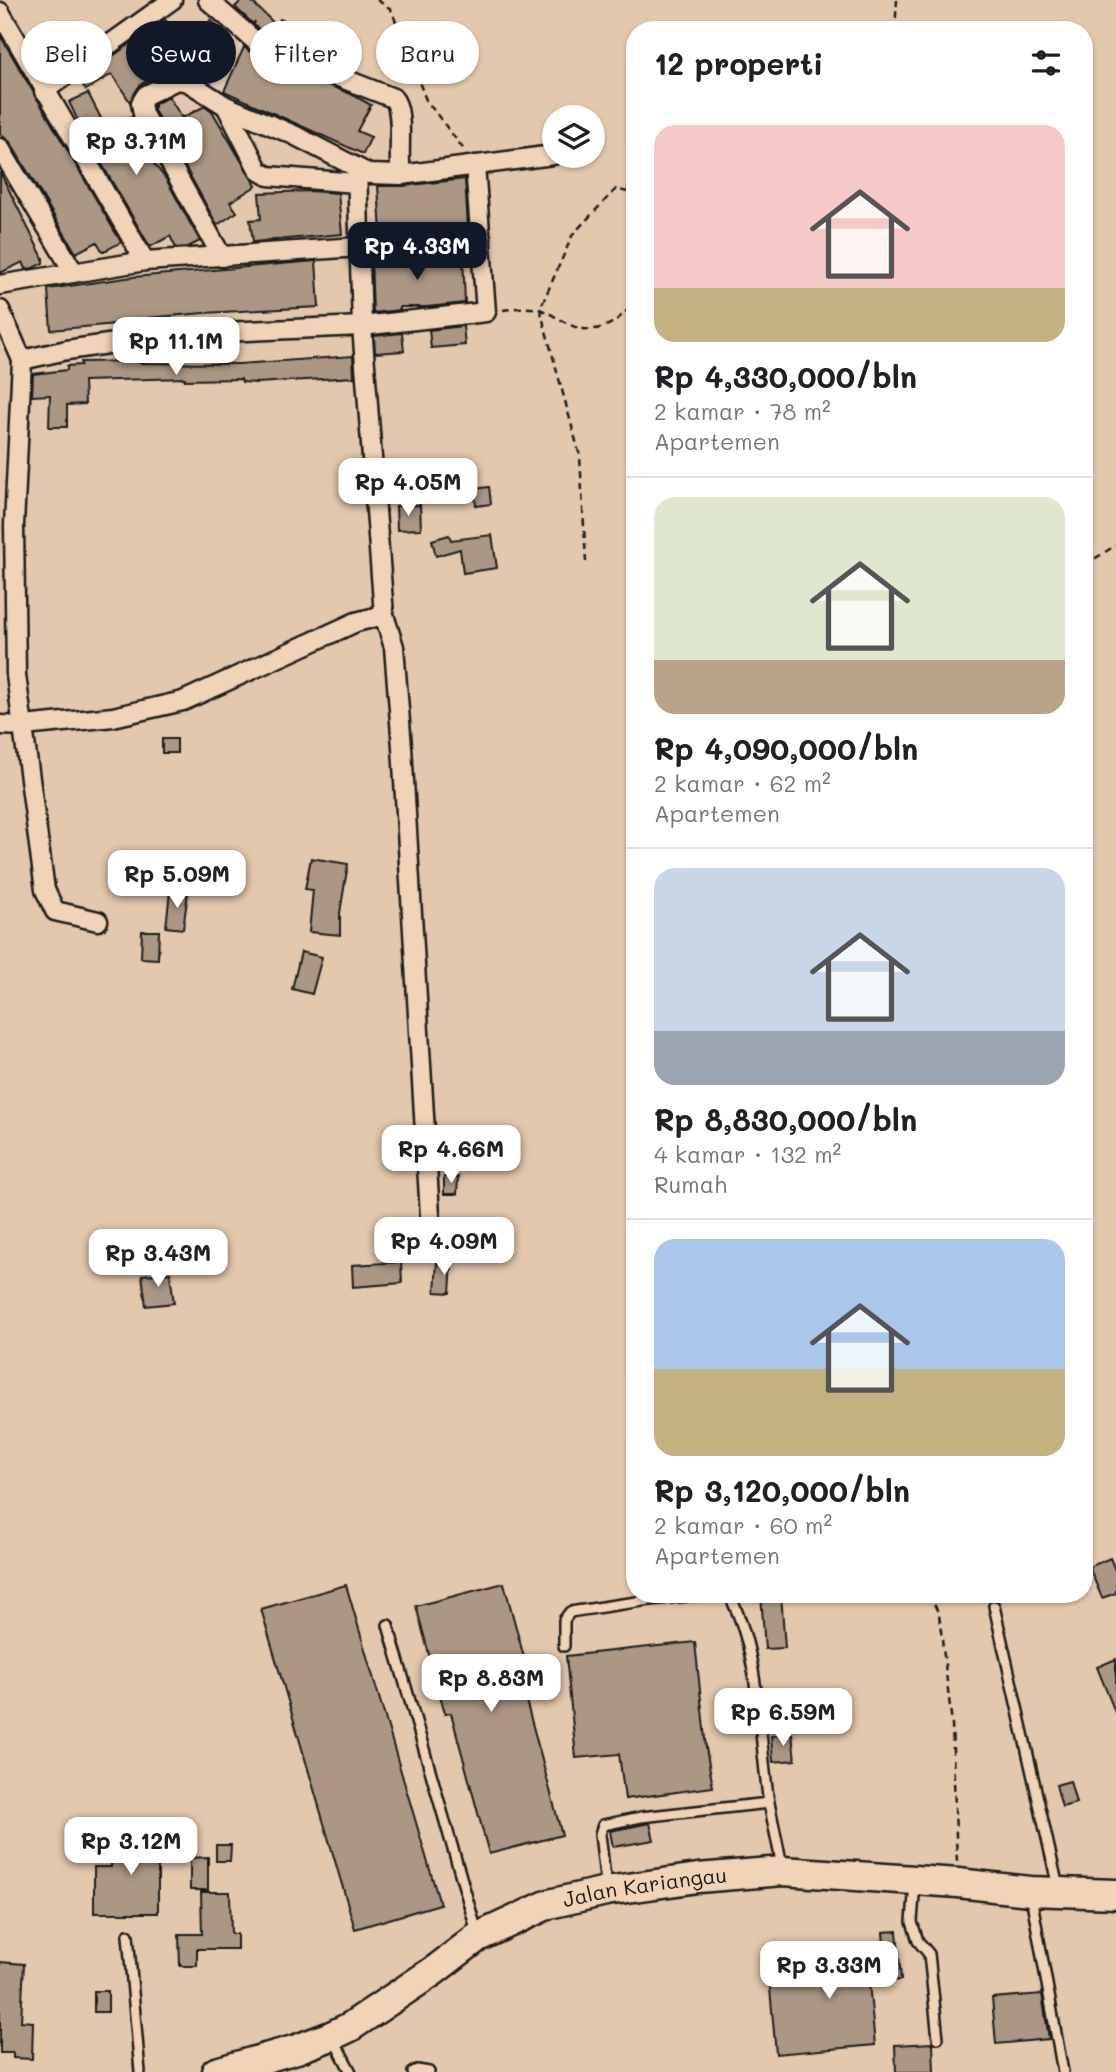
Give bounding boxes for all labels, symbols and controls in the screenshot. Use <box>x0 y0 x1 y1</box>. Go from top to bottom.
chip: Beli <box>21 21 112 84</box>
chip: Sewa <box>126 21 236 84</box>
chip: Filter <box>250 21 362 84</box>
chip: Baru <box>376 21 479 84</box>
text: 12 properti <box>654 43 823 83</box>
icon: filters <box>1027 44 1065 82</box>
map controls <box>542 105 605 168</box>
button: layers <box>542 105 605 168</box>
pin: Rp 3.71M <box>64 118 208 177</box>
text: Rp 3.71M <box>85 125 187 155</box>
icon: home <box>797 171 923 297</box>
pin: Rp 4.33M <box>345 222 489 282</box>
text: Rp 4.33M <box>364 230 470 260</box>
pin: Rp 11.1M <box>104 318 248 377</box>
text: Rp 11.1M <box>129 325 223 355</box>
text: Rp 4,330,000/bln <box>654 356 917 396</box>
text: 2 kamar · 78 m² <box>654 396 831 426</box>
text: Apartemen <box>654 426 780 456</box>
pin: Rp 4.05M <box>336 458 480 518</box>
text: Rp 4.05M <box>354 466 462 496</box>
icon: home <box>797 543 923 669</box>
text: Rp 4,090,000/bln <box>654 728 918 768</box>
text: 2 kamar · 62 m² <box>654 768 831 798</box>
text: Apartemen <box>654 798 780 828</box>
pin: Rp 5.09M <box>105 850 249 910</box>
text: Rp 5.09M <box>124 858 230 888</box>
icon: home <box>797 914 923 1040</box>
text: Rp 8,830,000/bln <box>654 1099 917 1139</box>
pin: Rp 4.66M <box>379 1126 523 1185</box>
text: Rp 4.66M <box>398 1133 504 1163</box>
text: 4 kamar · 132 m² <box>654 1139 841 1169</box>
text: Rumah <box>654 1169 727 1199</box>
pin: Rp 4.09M <box>372 1218 516 1277</box>
text: Rp 4.09M <box>390 1225 498 1255</box>
pin: Rp 3.43M <box>86 1230 230 1289</box>
text: Rp 3.43M <box>105 1237 211 1267</box>
icon: home <box>797 1285 923 1411</box>
text: Rp 3,120,000/bln <box>654 1470 910 1510</box>
text: 2 kamar · 60 m² <box>654 1510 832 1540</box>
text: Apartemen <box>654 1540 780 1570</box>
pin: Rp 8.83M <box>419 1654 563 1714</box>
text: Rp 8.83M <box>438 1662 544 1692</box>
pin: Rp 6.59M <box>711 1688 855 1748</box>
text: Rp 6.59M <box>730 1696 836 1726</box>
pin: Rp 3.12M <box>59 1818 203 1877</box>
text: Rp 3.12M <box>80 1825 182 1855</box>
street label: Jalan Kariangau <box>560 1861 728 1912</box>
pin: Rp 3.33M <box>757 1941 901 2001</box>
text: Rp 3.33M <box>776 1949 882 1979</box>

